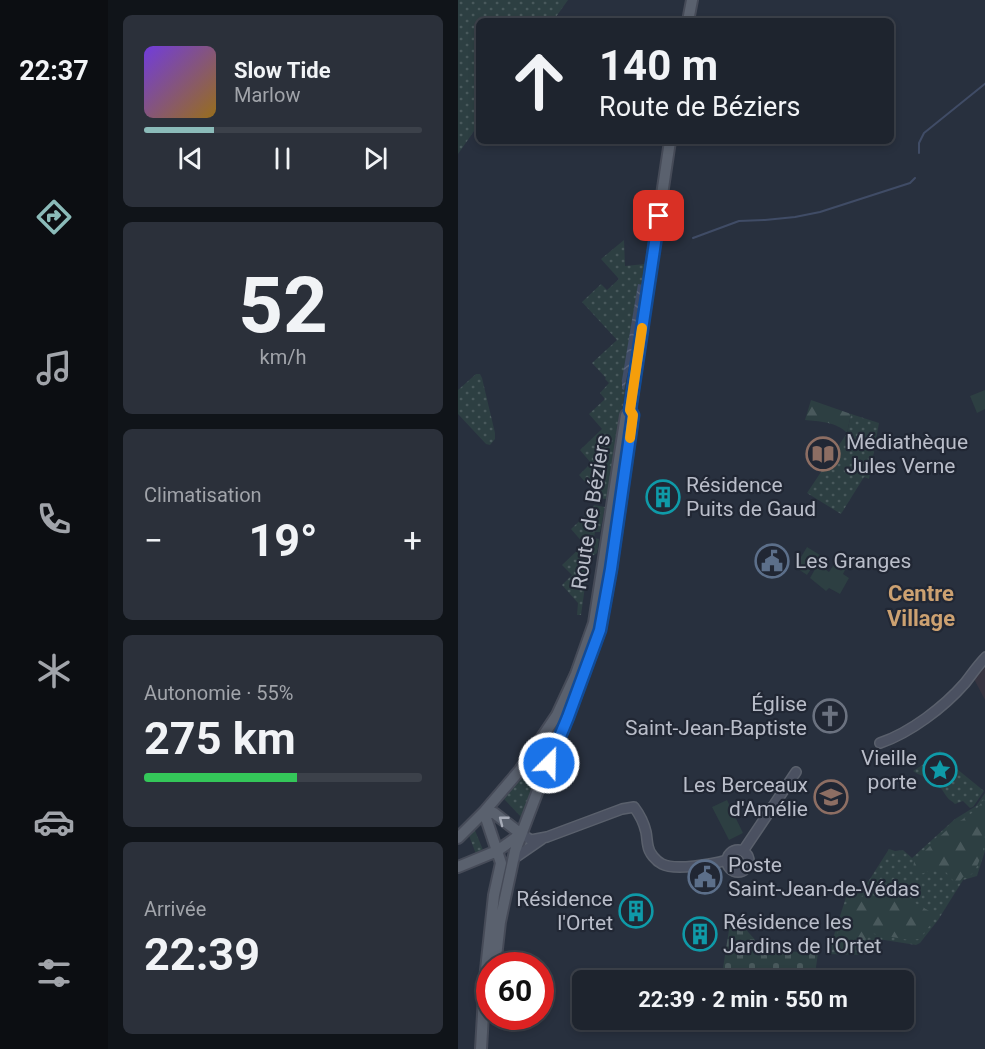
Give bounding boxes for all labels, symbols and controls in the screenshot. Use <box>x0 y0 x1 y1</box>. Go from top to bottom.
text: 140 m <box>599 41 718 90</box>
icon: ahead <box>500 42 578 120</box>
text: 22:37 <box>19 55 89 87</box>
text: Slow Tide <box>234 58 331 83</box>
text: Marlow <box>234 83 300 107</box>
text: Route de Béziers <box>599 91 801 123</box>
icon: previous <box>174 142 207 175</box>
icon: pause <box>266 142 299 175</box>
icon: next <box>359 142 392 175</box>
pin <box>633 190 684 241</box>
icon: directions <box>33 196 75 238</box>
icon: arrive <box>642 199 675 232</box>
text: 52 <box>238 260 328 351</box>
text: km/h <box>260 345 306 369</box>
icon: music <box>33 347 75 389</box>
place label: Médiathèque Jules Verne <box>846 430 968 478</box>
street label: Route de Béziers <box>567 433 615 591</box>
library icon: Médiathèque Jules Verne <box>805 436 841 472</box>
place label: Résidence Puits de Gaud <box>686 473 816 521</box>
building icon: Résidence Puits de Gaud <box>645 479 681 515</box>
text: Climatisation <box>144 483 262 507</box>
icon: phone <box>33 498 75 540</box>
text: 19° <box>248 514 318 567</box>
text: − <box>144 521 163 560</box>
text: + <box>403 521 422 560</box>
public building icon: Les Granges <box>754 543 790 579</box>
place label: Les Granges <box>795 549 911 573</box>
district label: Centre Village <box>887 581 955 631</box>
icon: climate <box>33 650 75 692</box>
text: Autonomie · 55% <box>144 681 293 705</box>
place label: Église Saint-Jean-Baptiste <box>625 692 807 740</box>
church icon: Église Saint-Jean-Baptiste <box>812 698 848 734</box>
text: 275 km <box>144 712 296 765</box>
position arrow <box>517 731 581 795</box>
place label: Vieille porte <box>861 746 917 794</box>
place icon: Vieille porte <box>922 752 958 788</box>
place label: Les Berceaux d'Amélie <box>683 773 808 821</box>
school or university icon: Les Berceaux d'Amélie <box>813 779 849 815</box>
icon: car <box>33 801 75 843</box>
one-way arrow <box>499 817 510 828</box>
place label: Poste Saint-Jean-de-Védas <box>728 853 920 901</box>
public building icon: Poste Saint-Jean-de-Védas <box>687 859 723 895</box>
place label: Résidence l'Ortet <box>516 887 613 935</box>
building icon: Résidence l'Ortet <box>618 893 654 929</box>
text: Arrivée <box>144 897 206 921</box>
place label: Résidence les Jardins de l'Ortet <box>723 910 882 958</box>
building icon: Résidence les Jardins de l'Ortet <box>682 916 718 952</box>
text: 22:39 <box>144 928 260 981</box>
icon: filters <box>33 952 75 994</box>
speed limit sign: 60 <box>476 952 554 1030</box>
text: 22:39 · 2 min · 550 m <box>638 987 848 1012</box>

